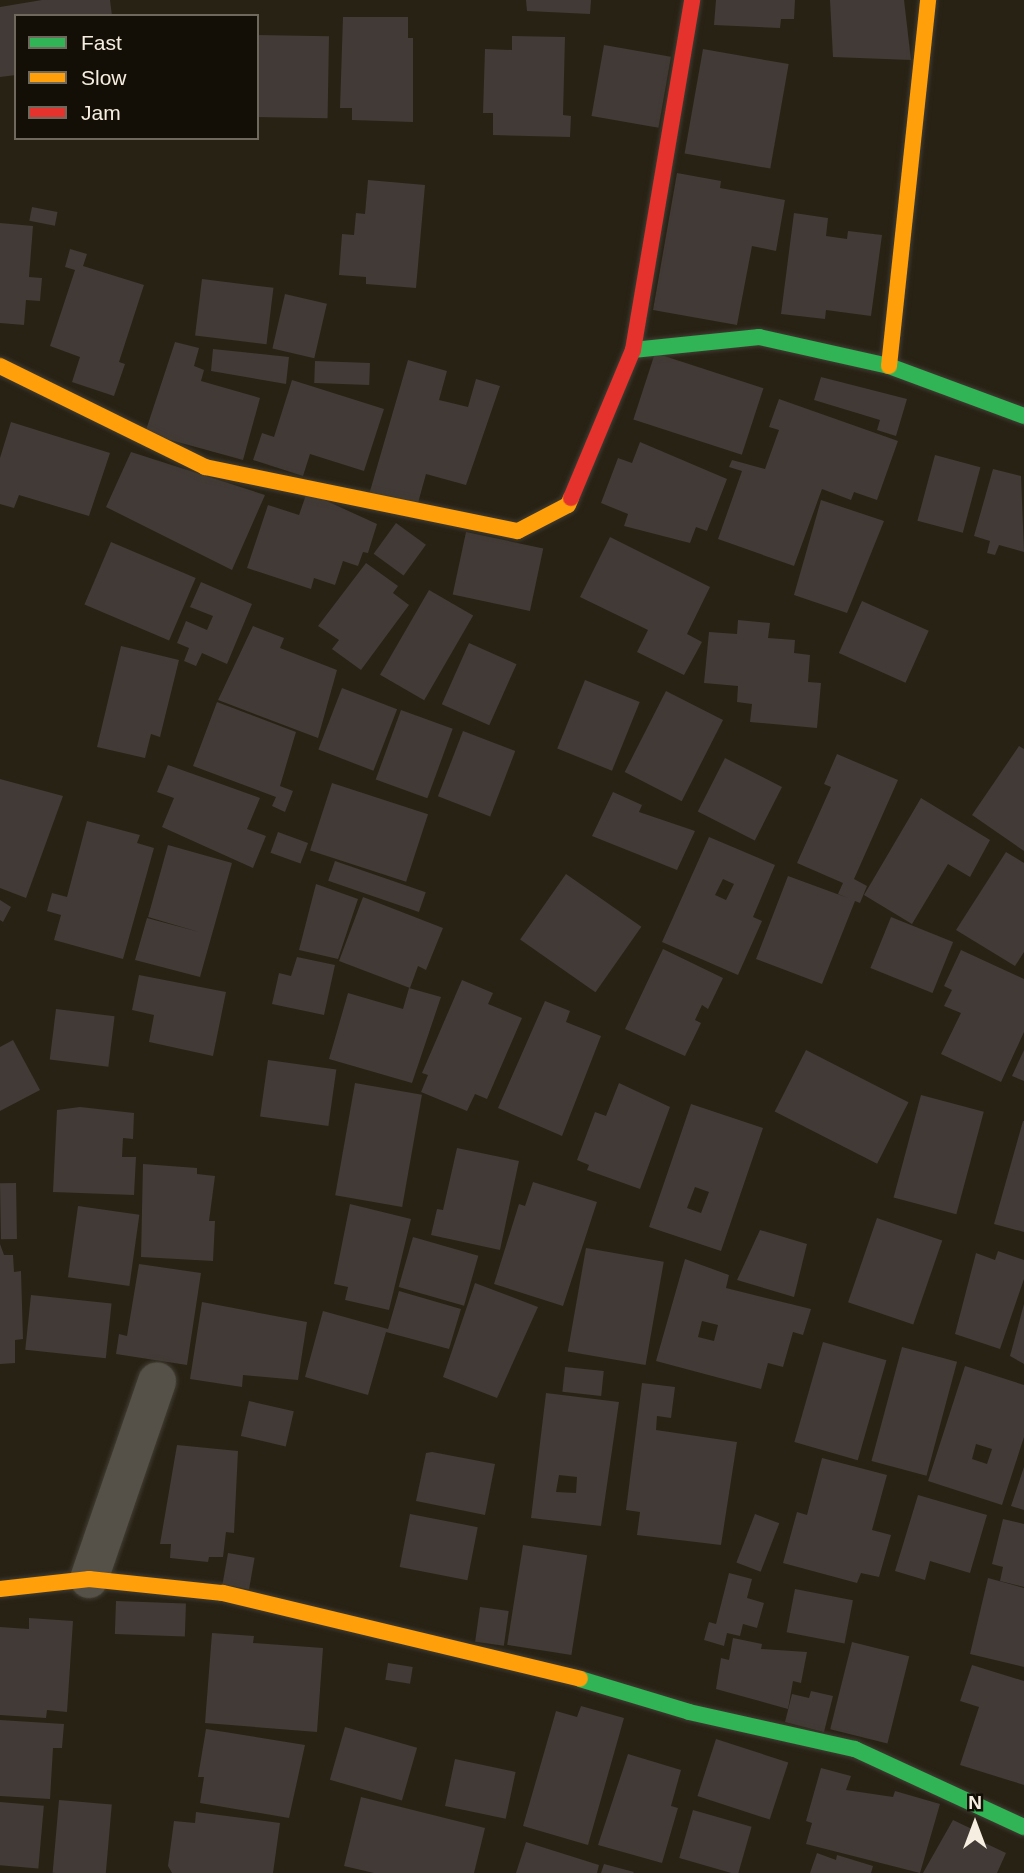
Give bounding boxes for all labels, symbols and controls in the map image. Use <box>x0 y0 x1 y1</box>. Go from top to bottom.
legend <box>14 14 259 140</box>
text: Fast <box>81 31 122 54</box>
text: Slow <box>81 66 127 89</box>
text: Jam <box>81 101 121 124</box>
north arrow <box>940 1789 1010 1859</box>
text: N <box>968 1792 982 1813</box>

